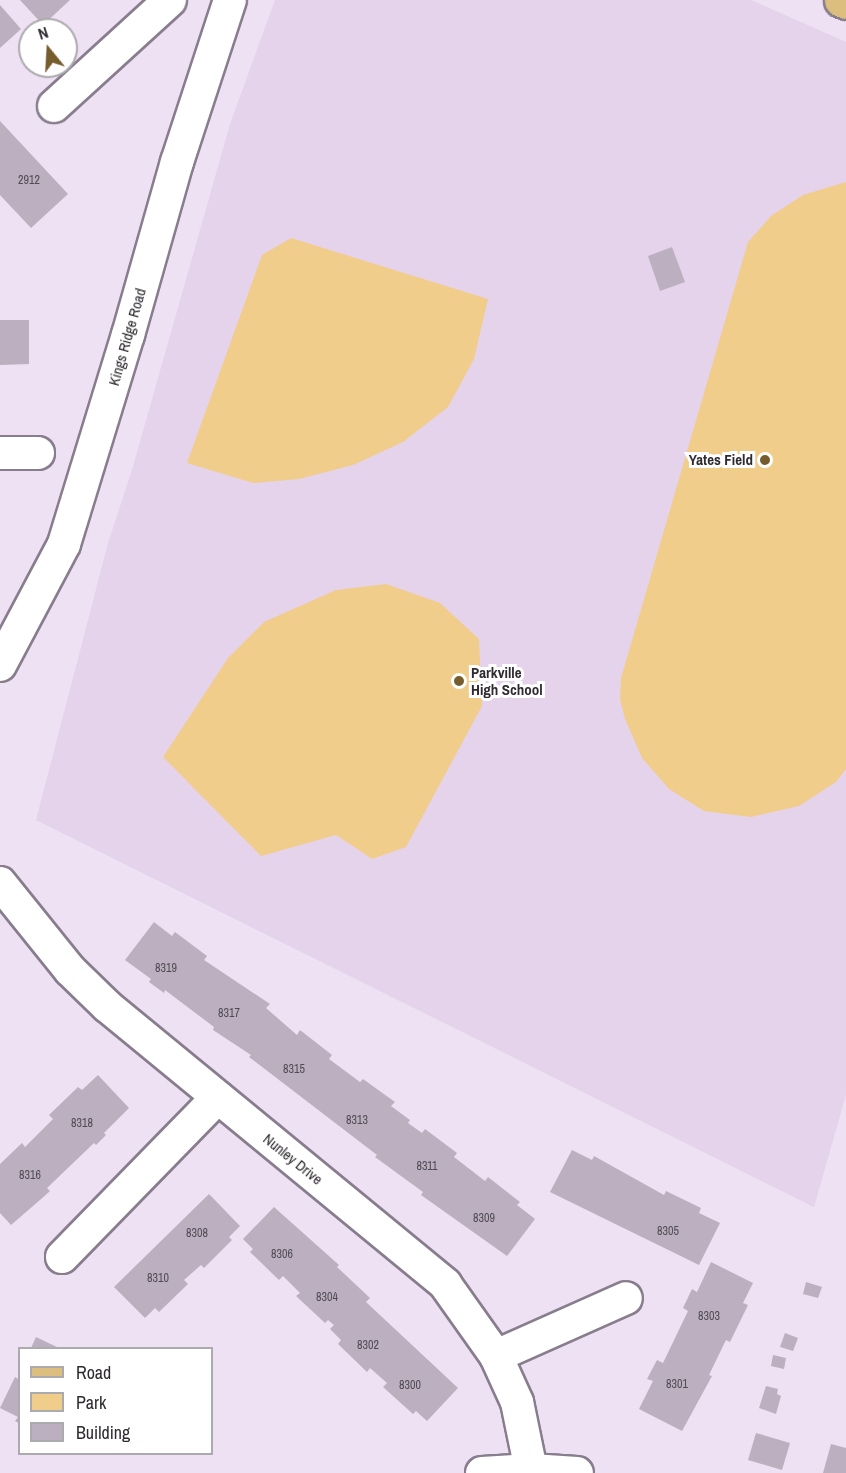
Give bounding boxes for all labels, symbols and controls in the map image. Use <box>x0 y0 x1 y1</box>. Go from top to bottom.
north arrow <box>18 18 78 78</box>
text: N <box>35 21 51 45</box>
house number: 2912 <box>18 174 40 188</box>
street label: Kings Ridge Road <box>104 286 150 388</box>
place label: Yates Field <box>689 451 753 469</box>
marker: Yates Field <box>758 453 772 467</box>
place label: Parkville High School <box>471 663 543 698</box>
marker: Parkville High School <box>452 674 466 688</box>
house number: 8319 <box>155 962 177 976</box>
house number: 8317 <box>218 1007 240 1021</box>
house number: 8315 <box>283 1063 305 1077</box>
house number: 8313 <box>346 1114 368 1128</box>
house number: 8318 <box>71 1117 93 1131</box>
street label: Nunley Drive <box>260 1130 326 1188</box>
house number: 8311 <box>416 1160 438 1174</box>
house number: 8316 <box>19 1169 41 1183</box>
house number: 8309 <box>473 1212 495 1226</box>
house number: 8305 <box>657 1225 679 1239</box>
house number: 8308 <box>186 1227 208 1241</box>
house number: 8306 <box>271 1248 293 1262</box>
house number: 8310 <box>147 1272 169 1286</box>
house number: 8304 <box>316 1291 338 1305</box>
house number: 8303 <box>698 1310 720 1324</box>
house number: 8302 <box>357 1339 379 1353</box>
legend <box>18 1347 213 1455</box>
text: Road <box>76 1360 111 1385</box>
house number: 8301 <box>666 1378 688 1392</box>
house number: 8300 <box>399 1379 421 1393</box>
text: Park <box>76 1390 106 1415</box>
text: Building <box>76 1420 130 1445</box>

